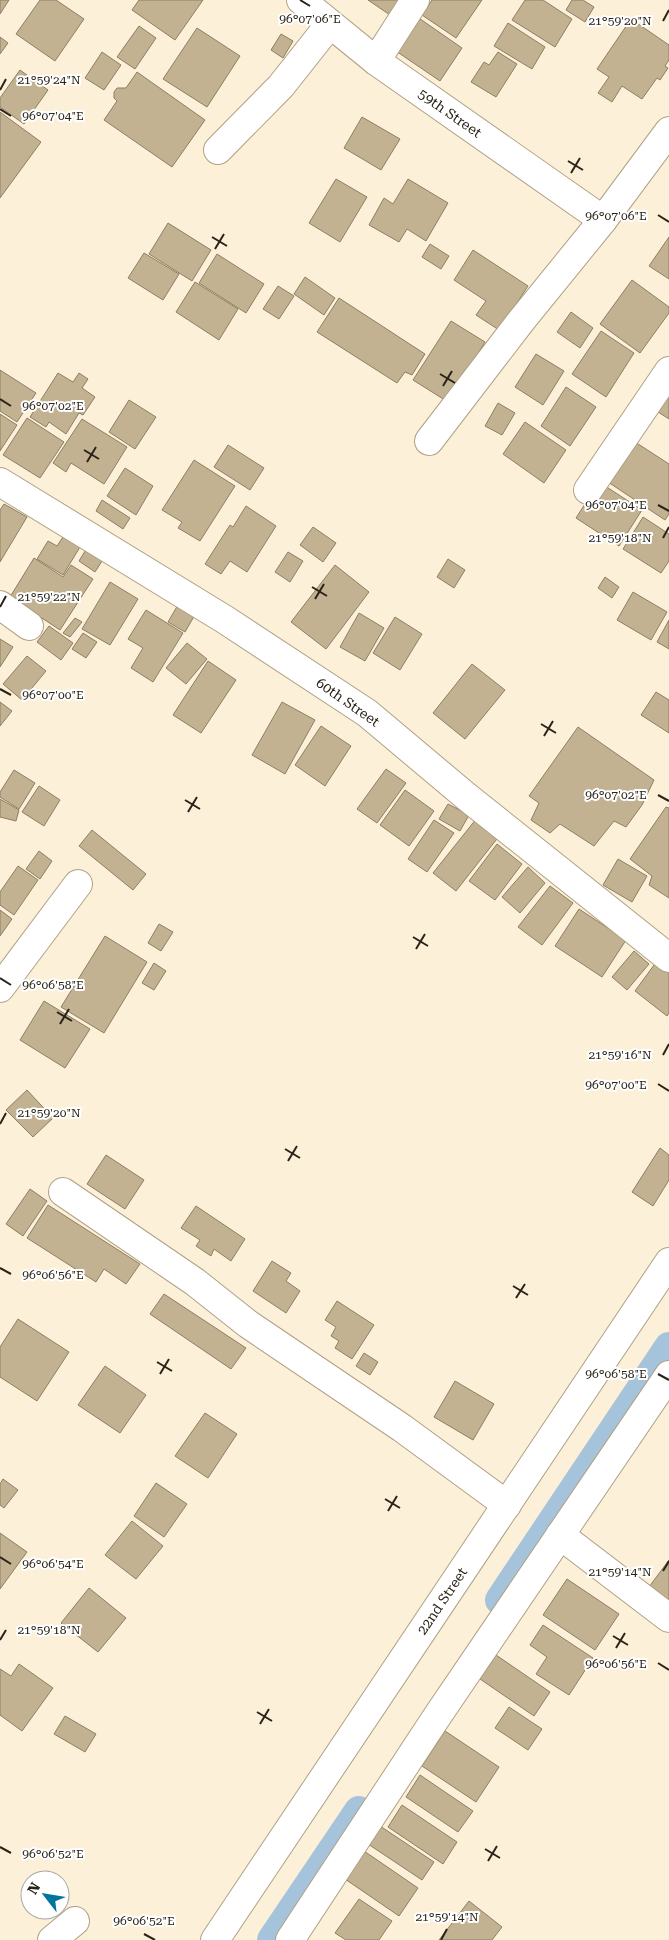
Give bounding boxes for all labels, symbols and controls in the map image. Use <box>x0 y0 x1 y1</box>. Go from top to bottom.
text: 96°07'06"E <box>279 12 341 26</box>
text: 21°59'20"N <box>588 14 652 28</box>
text: 21°59'24"N <box>17 73 81 87</box>
street label: 59th Street <box>415 85 485 141</box>
text: 96°07'04"E <box>22 109 84 123</box>
text: 96°07'06"E <box>585 209 647 223</box>
text: 96°07'02"E <box>22 399 84 413</box>
text: 96°07'04"E <box>585 498 647 512</box>
text: 21°59'18"N <box>588 531 652 545</box>
text: 21°59'22"N <box>17 590 81 604</box>
street label: 60th Street <box>313 674 383 730</box>
text: 96°07'00"E <box>22 688 84 702</box>
text: 96°07'02"E <box>585 788 647 802</box>
text: 96°06'58"E <box>22 978 84 992</box>
text: 21°59'16"N <box>588 1048 652 1062</box>
text: 96°07'00"E <box>585 1078 647 1092</box>
text: 21°59'20"N <box>17 1106 81 1120</box>
text: 96°06'56"E <box>22 1268 84 1282</box>
text: 96°06'58"E <box>585 1367 647 1381</box>
text: 96°06'54"E <box>22 1557 84 1571</box>
street label: 22nd Street <box>414 1564 470 1638</box>
text: 21°59'14"N <box>588 1565 652 1579</box>
text: 21°59'18"N <box>17 1623 81 1637</box>
text: 96°06'56"E <box>585 1657 647 1671</box>
text: 96°06'52"E <box>22 1847 84 1861</box>
north arrow <box>20 1870 70 1920</box>
text: N <box>24 1879 44 1897</box>
text: 21°59'14"N <box>415 1910 479 1924</box>
text: 96°06'52"E <box>113 1914 175 1928</box>

